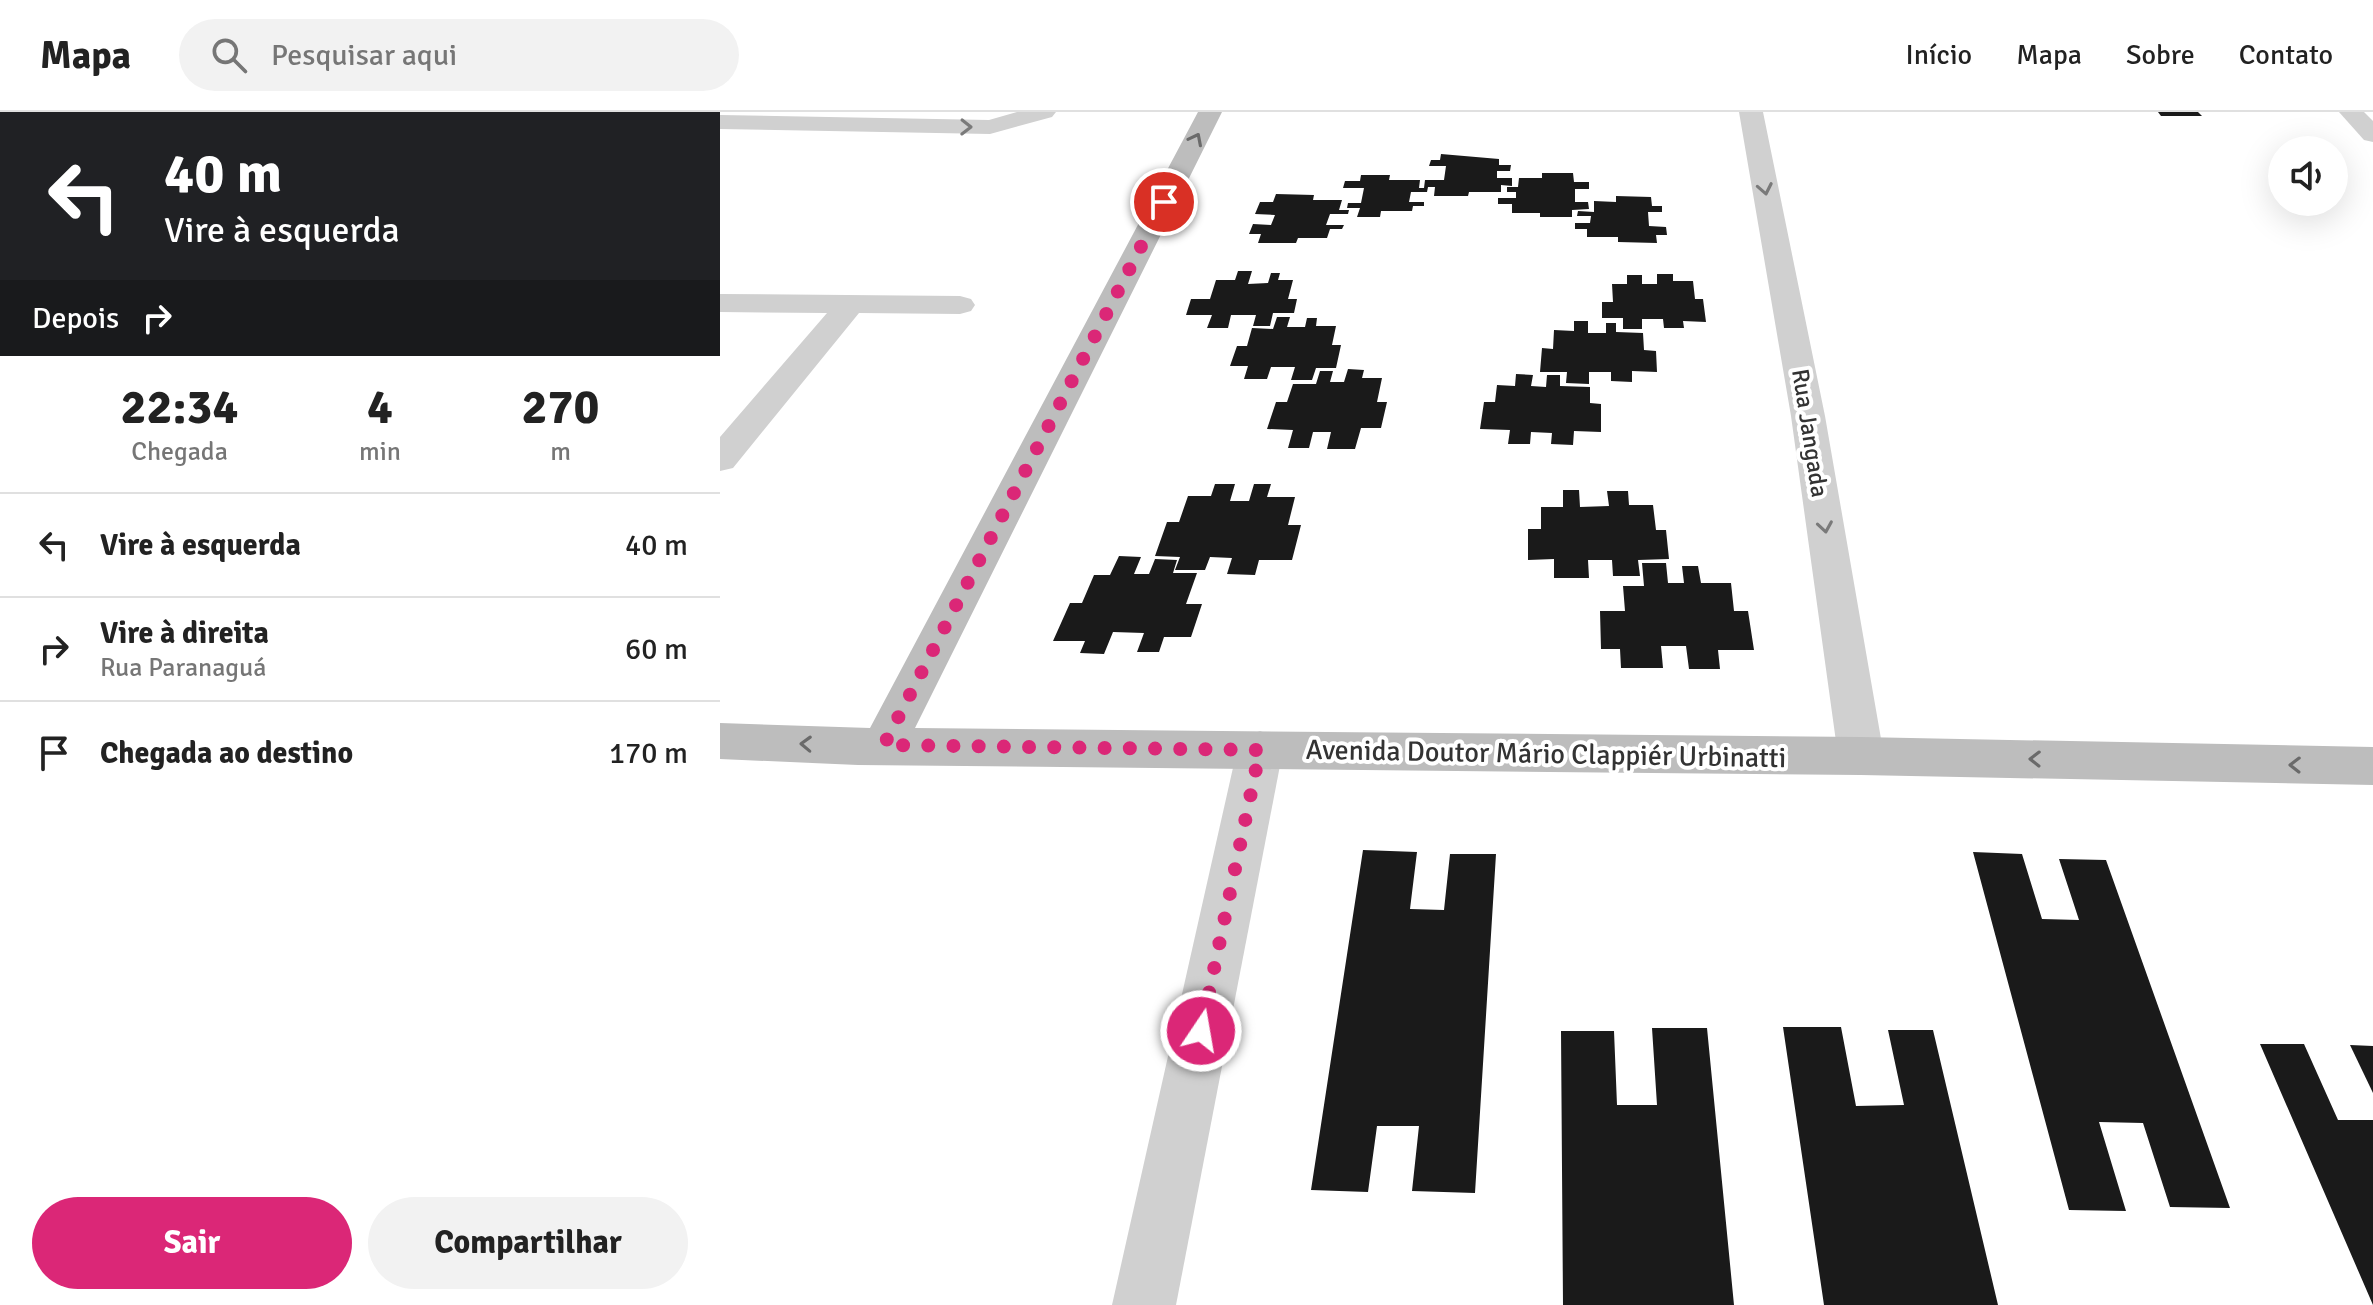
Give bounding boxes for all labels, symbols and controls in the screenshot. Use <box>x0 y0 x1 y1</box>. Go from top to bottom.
search box <box>179 19 739 91</box>
text: Mapa <box>40 32 131 79</box>
icon: search <box>207 33 251 77</box>
text: Pesquisar aqui <box>271 37 457 74</box>
text: Início <box>1905 38 1972 72</box>
text: Mapa <box>2016 38 2082 72</box>
text: Sobre <box>2126 38 2195 72</box>
text: Contato <box>2239 38 2333 72</box>
one-way arrow <box>960 118 973 135</box>
one-way arrow <box>1187 133 1202 148</box>
map controls <box>2268 136 2348 216</box>
button: sound <box>2268 136 2348 216</box>
text: 40 m <box>164 139 282 208</box>
icon: left <box>32 144 136 248</box>
pin <box>1130 168 1198 236</box>
icon: arrive <box>1142 180 1186 224</box>
one-way arrow <box>1756 181 1773 195</box>
text: Vire à esquerda <box>164 208 400 253</box>
icon: right <box>135 296 179 340</box>
text: Depois <box>32 300 119 337</box>
street label: Rua Jangada <box>1785 367 1835 499</box>
text: 22:34 <box>121 378 238 437</box>
text: 4 <box>367 378 393 437</box>
text: 270 <box>522 378 599 437</box>
text: Chegada <box>131 436 228 468</box>
text: min <box>359 436 401 468</box>
text: m <box>550 436 571 468</box>
one-way arrow <box>1816 520 1833 534</box>
icon: left <box>32 523 76 567</box>
text: Vire à esquerda <box>100 527 301 564</box>
text: 40 m <box>625 527 688 564</box>
text: Vire à direita <box>100 615 269 652</box>
icon: right <box>32 627 76 671</box>
text: 60 m <box>625 631 688 668</box>
text: Rua Paranaguá <box>100 652 267 684</box>
icon: arrive <box>32 731 76 775</box>
street label: Avenida Doutor Mário Clappiér Urbinatti <box>1305 733 1787 775</box>
text: Chegada ao destino <box>100 735 353 772</box>
text: 170 m <box>609 735 688 772</box>
one-way arrow <box>799 735 812 752</box>
one-way arrow <box>2028 751 2041 768</box>
one-way arrow <box>2288 756 2301 773</box>
position arrow <box>1159 989 1243 1073</box>
button: Sair <box>32 1197 352 1289</box>
button: Compartilhar <box>368 1197 688 1289</box>

